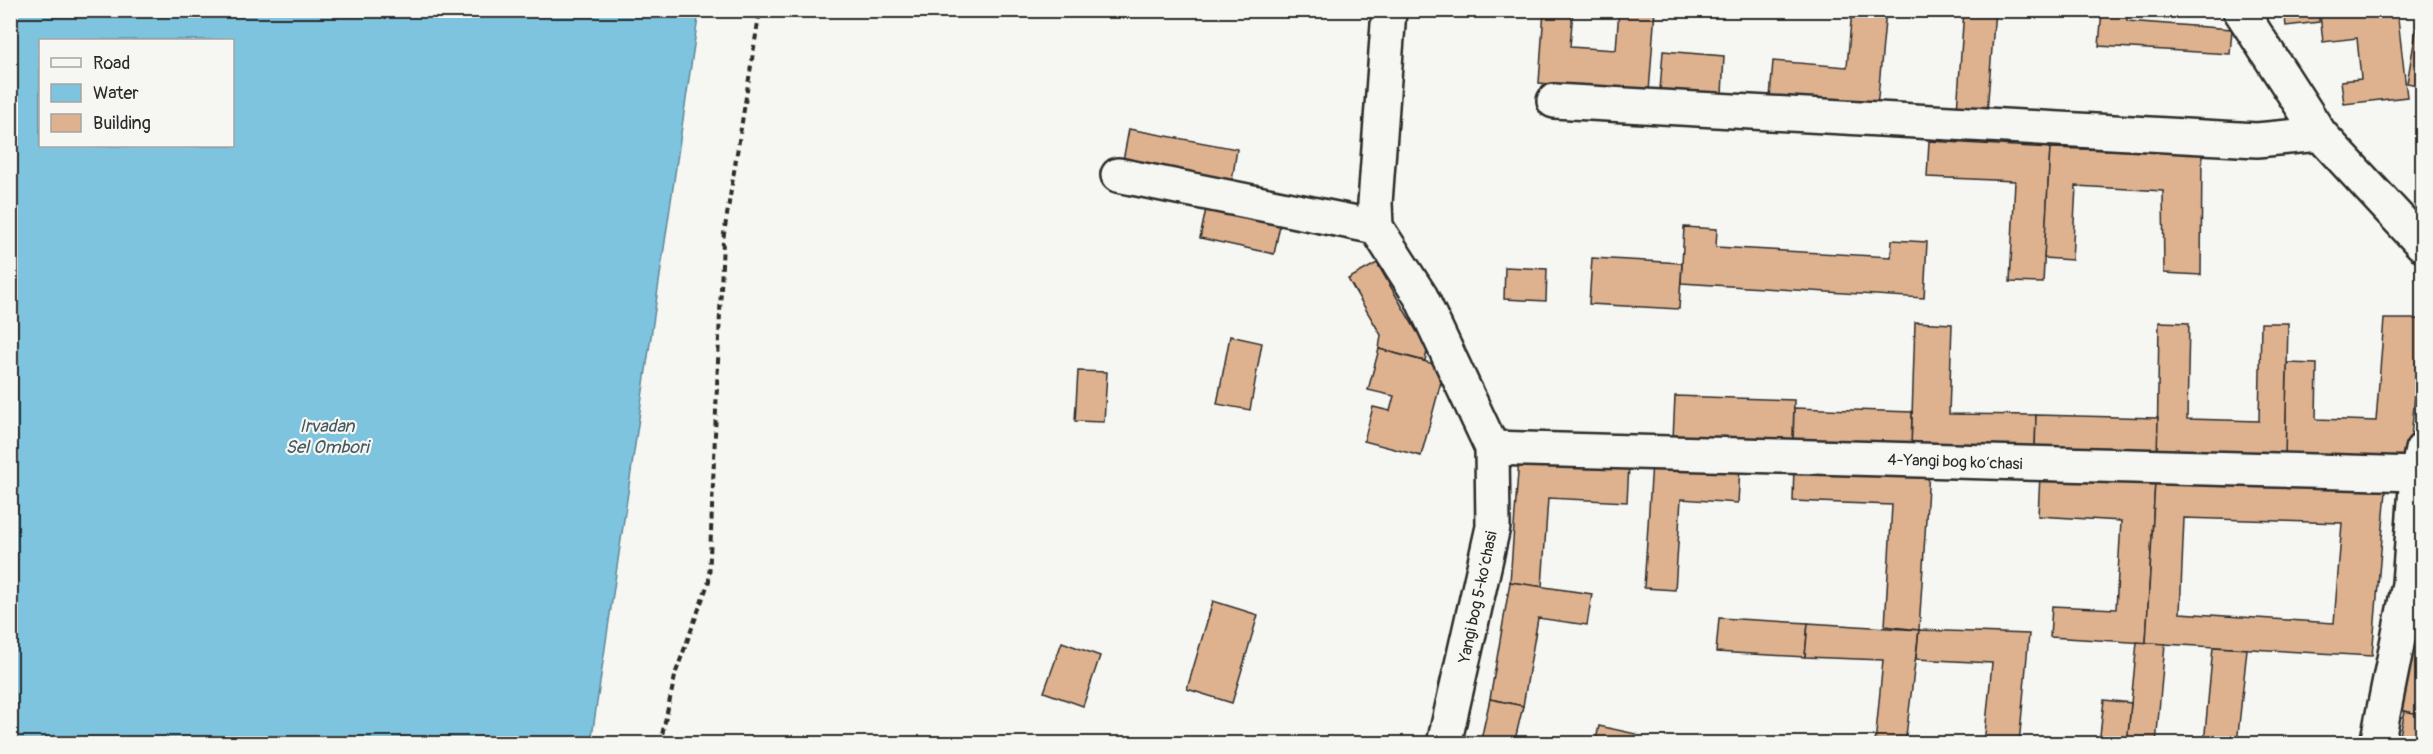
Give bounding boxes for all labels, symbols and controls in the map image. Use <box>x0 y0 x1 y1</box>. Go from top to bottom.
legend <box>39 39 234 147</box>
text: Road <box>93 52 130 75</box>
text: Water <box>93 82 139 105</box>
text: Building <box>93 112 151 135</box>
water label: Irvadan Sel Ombori <box>285 415 371 459</box>
street label: 4-Yangi bog koʼchasi <box>1887 450 2023 474</box>
street label: Yangi bog 5-koʼchasi <box>1454 529 1502 666</box>

